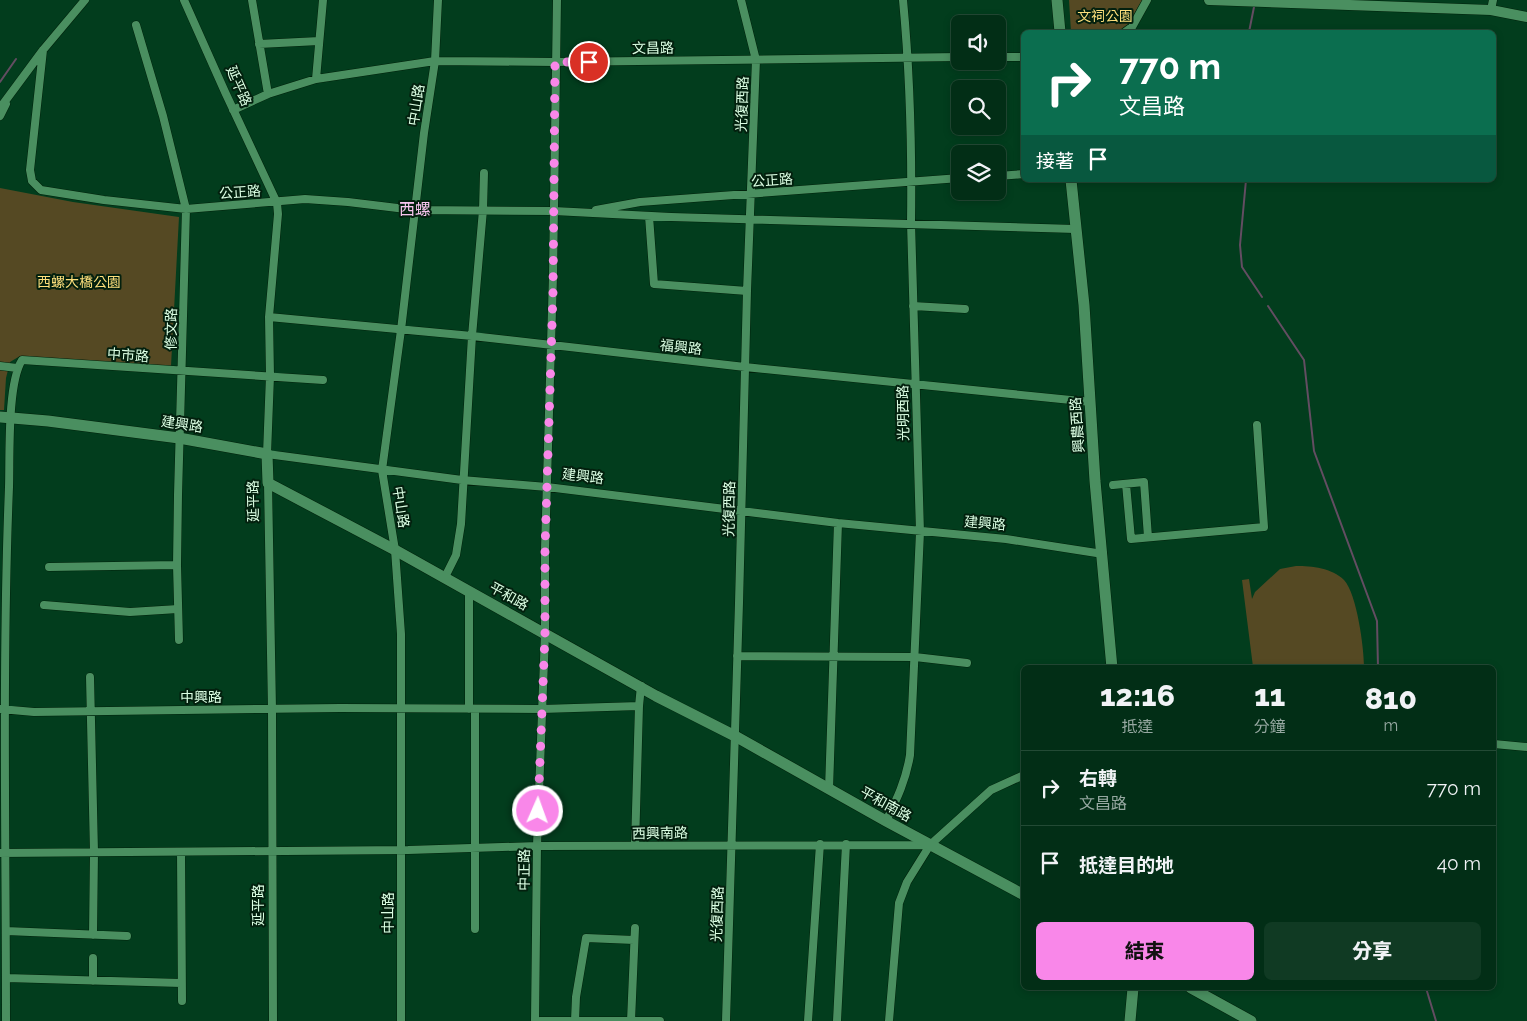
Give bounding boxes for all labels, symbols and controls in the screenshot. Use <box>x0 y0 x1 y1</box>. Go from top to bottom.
park label: 文祠公園 <box>1077 8 1133 24</box>
map controls <box>951 15 1006 200</box>
button: sound <box>951 15 1006 70</box>
street label: 文昌路 <box>632 40 674 56</box>
pin <box>568 41 610 83</box>
text: 770 m <box>1119 46 1221 87</box>
icon: arrive <box>575 48 603 76</box>
icon: right <box>1036 50 1101 115</box>
street label: 延平路 <box>223 64 255 108</box>
street label: 光復西路 <box>733 76 751 132</box>
button: search <box>951 80 1006 135</box>
street label: 中山路 <box>405 83 427 127</box>
text: 文昌路 <box>1119 93 1185 119</box>
button: layers <box>951 145 1006 200</box>
icon: arrive <box>1084 145 1112 173</box>
text: 接著 <box>1036 150 1074 172</box>
street label: 公正路 <box>750 171 794 189</box>
street label: 公正路 <box>218 183 262 201</box>
district label: 西螺 <box>399 200 431 219</box>
park label: 西螺大橋公園 <box>37 274 121 290</box>
street label: 修文路 <box>163 308 179 350</box>
street label: 福興路 <box>659 337 703 357</box>
street label: 中市路 <box>106 346 150 364</box>
street label: 光明西路 <box>895 385 911 441</box>
street label: 興農西路 <box>1067 397 1087 453</box>
street label: 建興路 <box>160 413 204 435</box>
street label: 建興路 <box>561 466 605 486</box>
street label: 延平路 <box>245 480 261 522</box>
street label: 光復西路 <box>721 481 737 537</box>
street label: 中山路 <box>390 485 412 529</box>
street label: 建興路 <box>963 513 1007 533</box>
street label: 平和路 <box>487 579 531 613</box>
text: 12:16 <box>1100 678 1175 713</box>
text: 11 <box>1254 678 1285 713</box>
text: 810 <box>1365 681 1417 716</box>
street label: 中興路 <box>180 689 222 705</box>
text: m <box>1384 716 1398 735</box>
text: 抵達 <box>1121 717 1153 736</box>
text: 分鐘 <box>1254 717 1286 736</box>
text: 右轉 <box>1079 767 1117 789</box>
icon: right <box>1036 774 1064 802</box>
text: 770 m <box>1427 777 1481 799</box>
street label: 平和南路 <box>858 783 914 825</box>
position arrow <box>511 784 563 836</box>
text: 文昌路 <box>1079 794 1127 813</box>
street label: 西興南路 <box>632 825 688 841</box>
street label: 中正路 <box>516 849 532 891</box>
icon: arrive <box>1036 849 1064 877</box>
text: 40 m <box>1437 852 1481 874</box>
text: 抵達目的地 <box>1079 854 1174 876</box>
street label: 延平路 <box>250 884 266 926</box>
street label: 光復西路 <box>708 886 726 942</box>
street label: 中山路 <box>380 892 396 934</box>
button: 結束 <box>1036 922 1254 980</box>
button: 分享 <box>1264 922 1481 980</box>

